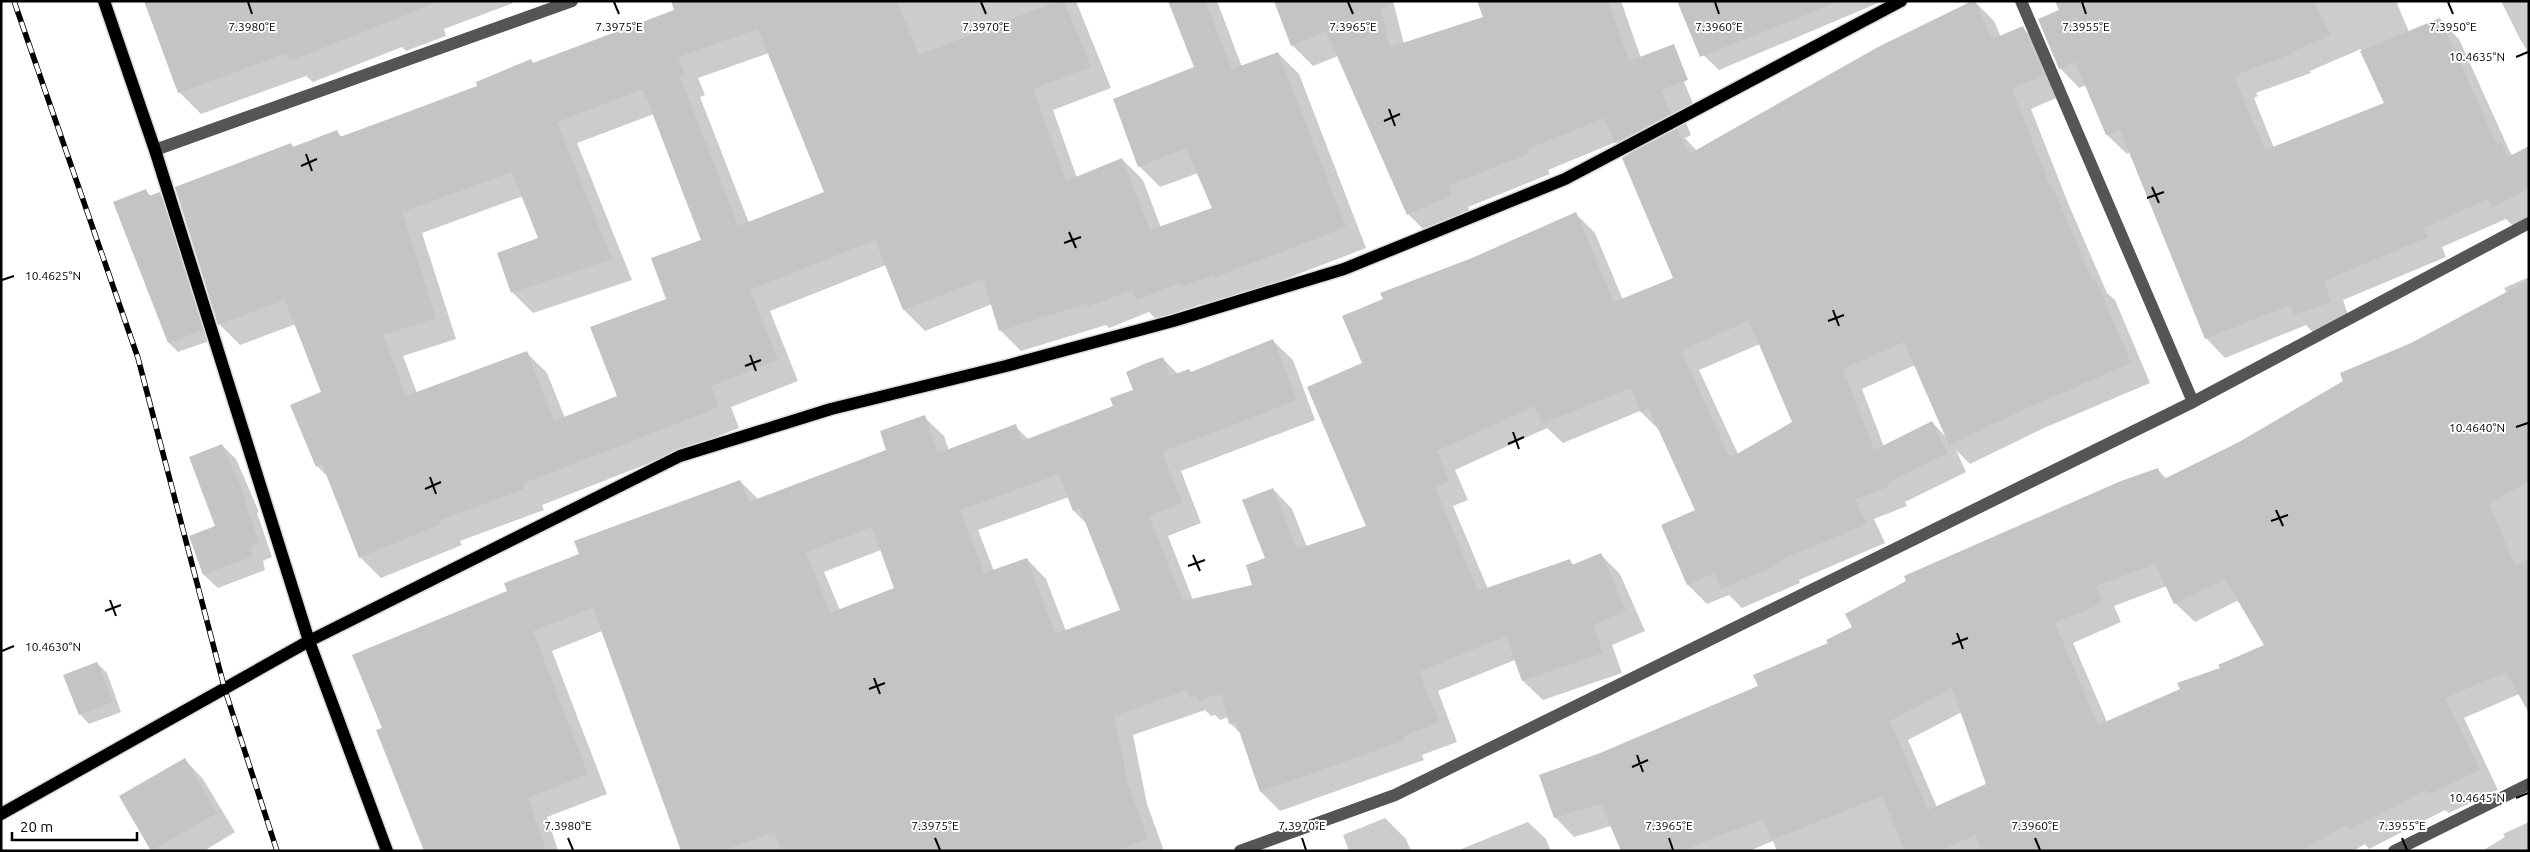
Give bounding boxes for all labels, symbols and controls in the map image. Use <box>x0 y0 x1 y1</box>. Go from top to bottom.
text: 7.3980°E <box>228 20 276 33</box>
text: 7.3975°E <box>595 20 643 33</box>
text: 7.3970°E <box>962 20 1010 33</box>
text: 7.3965°E <box>1329 20 1377 33</box>
text: 7.3960°E <box>1695 20 1743 33</box>
text: 7.3955°E <box>2062 20 2110 33</box>
text: 7.3950°E <box>2429 20 2477 33</box>
text: 10.4635°N <box>2449 50 2505 63</box>
text: 10.4625°N <box>25 269 81 282</box>
text: 10.4640°N <box>2449 421 2505 434</box>
text: 10.4630°N <box>25 640 81 653</box>
text: 10.4645°N <box>2449 791 2505 804</box>
scale bar <box>12 810 138 842</box>
text: 20 m <box>20 818 53 835</box>
text: 7.3980°E <box>544 819 592 832</box>
text: 7.3975°E <box>911 819 959 832</box>
text: 7.3970°E <box>1278 819 1326 832</box>
text: 7.3965°E <box>1645 819 1693 832</box>
text: 7.3960°E <box>2011 819 2059 832</box>
text: 7.3955°E <box>2378 819 2426 832</box>

